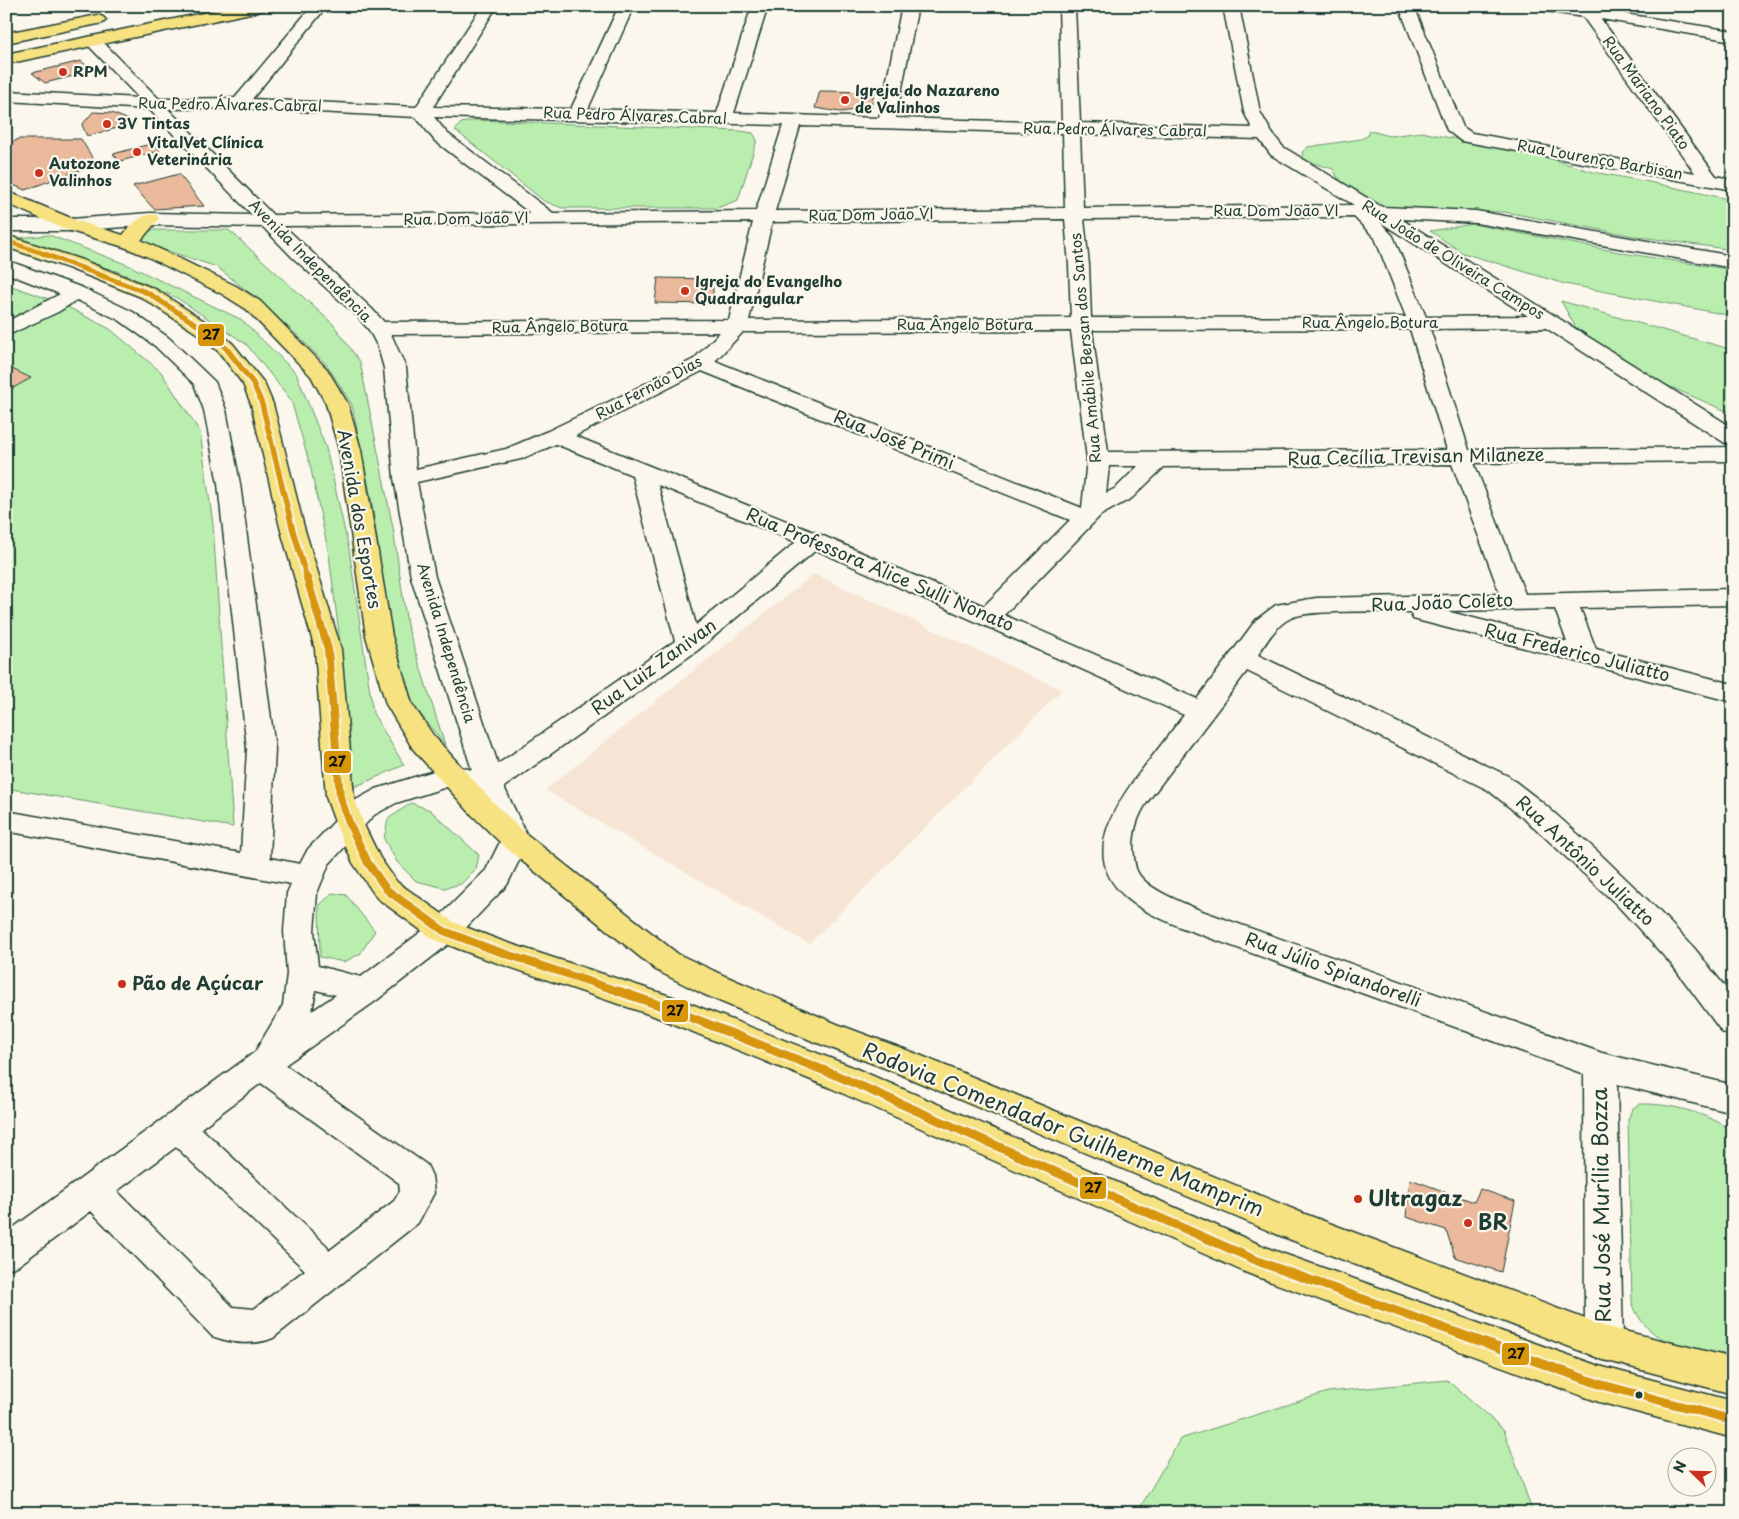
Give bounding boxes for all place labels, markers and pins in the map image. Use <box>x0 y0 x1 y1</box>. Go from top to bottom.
place label: RPM <box>73 59 108 82</box>
marker: RPM <box>57 66 69 78</box>
place label: Igreja do Nazareno de Valinhos <box>855 78 1000 118</box>
marker: Igreja do Nazareno de Valinhos <box>839 94 851 106</box>
place label: 3V Tintas <box>117 111 190 134</box>
marker: 3V Tintas <box>101 118 113 130</box>
place label: VitalVet Clínica Veterinária <box>147 130 264 170</box>
marker: VitalVet Clínica Veterinária <box>131 146 143 158</box>
place label: Autozone Valinhos <box>49 151 121 191</box>
marker: Autozone Valinhos <box>33 167 45 179</box>
place label: Igreja do Evangelho Quadrangular <box>695 269 842 309</box>
marker: Igreja do Evangelho Quadrangular <box>679 285 691 297</box>
place label: Pão de Açúcar <box>132 969 264 996</box>
marker: Pão de Açúcar <box>116 978 128 990</box>
place label: Ultragaz <box>1368 1181 1463 1213</box>
marker: Ultragaz <box>1352 1193 1364 1205</box>
place label: BR <box>1478 1205 1508 1237</box>
marker: BR <box>1462 1217 1474 1229</box>
unlabelled marker <box>1634 1390 1644 1400</box>

